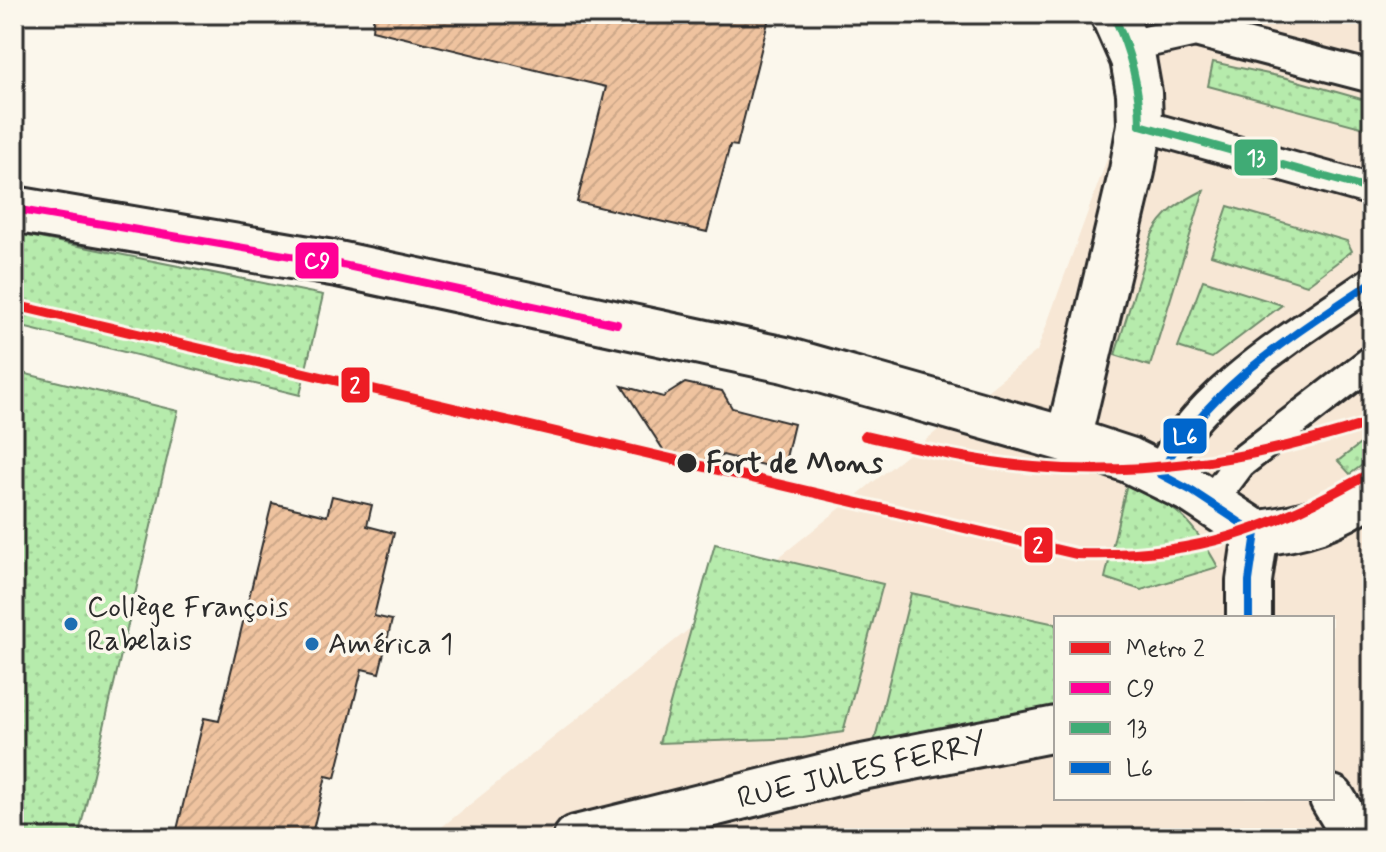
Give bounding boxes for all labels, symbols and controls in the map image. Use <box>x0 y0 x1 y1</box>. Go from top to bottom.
line badge: 13 <box>1233 138 1279 177</box>
text: 13 <box>1246 145 1266 173</box>
line badge: C9 <box>294 241 340 280</box>
text: C9 <box>304 248 330 276</box>
line badge: 2 <box>340 366 371 404</box>
text: 2 <box>350 373 361 401</box>
line badge: L6 <box>1162 417 1208 455</box>
text: L6 <box>1173 424 1197 452</box>
place label: Fort de Mons <box>706 444 884 483</box>
marker: Fort de Mons <box>675 451 699 475</box>
line badge: 2 <box>1023 526 1054 564</box>
text: 2 <box>1033 533 1044 561</box>
place label: Collège François Rabelais <box>87 588 289 661</box>
marker: Collège François Rabelais <box>62 615 80 633</box>
legend <box>1054 616 1334 800</box>
place label: América 1 <box>328 625 453 664</box>
text: Metro 2 <box>1126 634 1205 665</box>
marker: América 1 <box>303 635 321 653</box>
text: C9 <box>1126 674 1155 705</box>
text: 13 <box>1126 714 1147 745</box>
street label: RUE JULES FERRY <box>734 723 990 819</box>
text: L6 <box>1126 754 1153 785</box>

